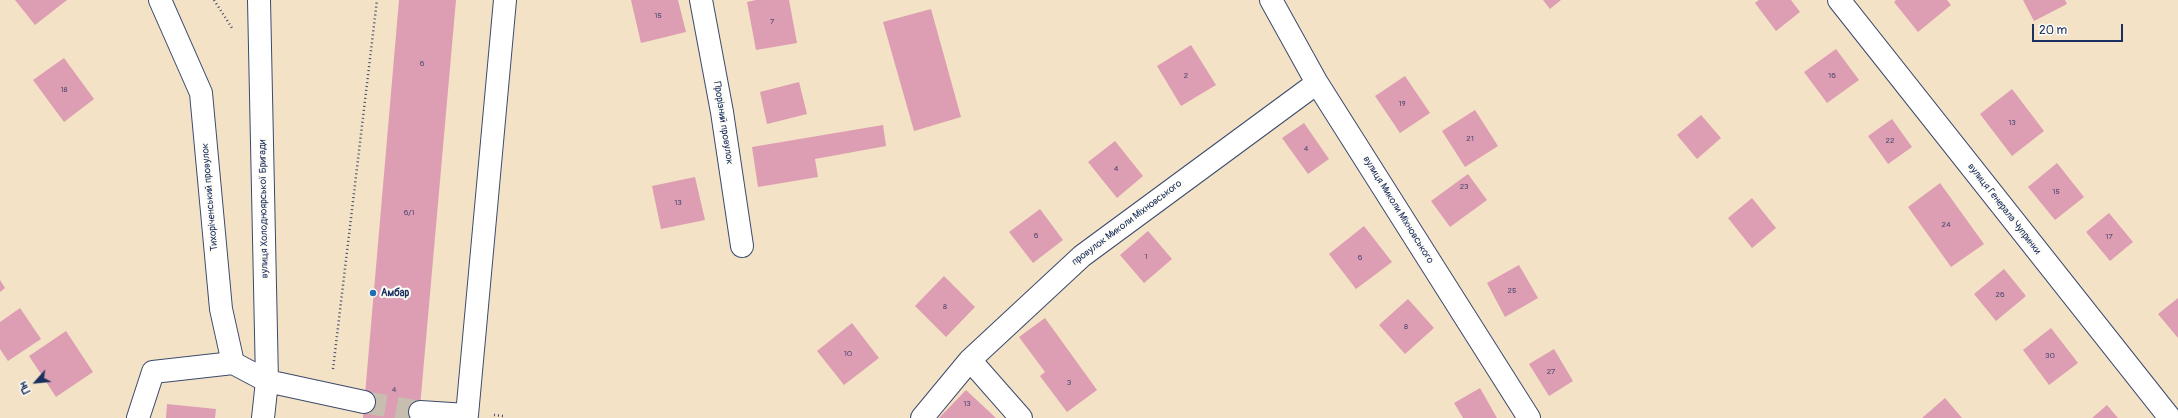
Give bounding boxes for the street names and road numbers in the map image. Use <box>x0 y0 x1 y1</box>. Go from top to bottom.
street label: Прорізний провулок <box>711 81 735 165</box>
street label: вулиця Холодноярської Бригади <box>257 140 271 278</box>
street label: Тихоріченський провулок <box>199 143 221 251</box>
street label: вулиця Миколи Міхновського <box>1360 154 1436 266</box>
street label: вулиця Генерала Чупринки <box>1965 161 2043 257</box>
street label: провулок Миколи Міхновського <box>1070 178 1184 268</box>

